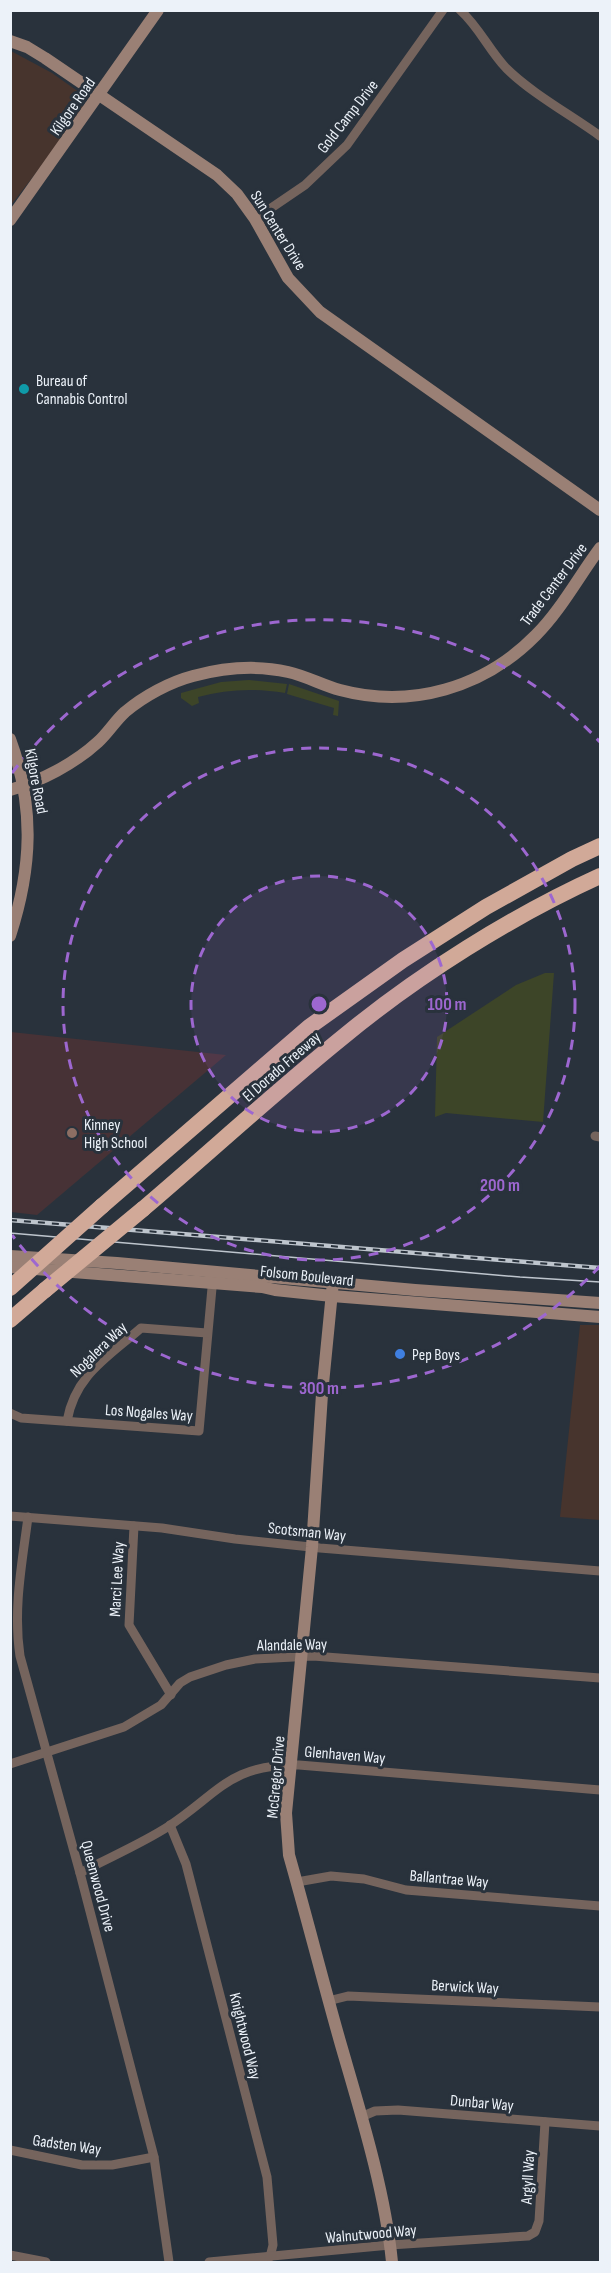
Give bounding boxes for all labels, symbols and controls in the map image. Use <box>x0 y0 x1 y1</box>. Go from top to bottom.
street label: Kilgore Road <box>46 74 100 139</box>
street label: Gold Camp Drive <box>314 76 383 157</box>
street label: Sun Center Drive <box>246 188 310 274</box>
place label: Bureau of Cannabis Control <box>36 372 127 409</box>
marker: Bureau of Cannabis Control <box>17 382 31 396</box>
street label: Trade Center Drive <box>517 540 591 630</box>
street label: Kilgore Road <box>20 747 51 816</box>
centre of rings <box>309 994 329 1014</box>
text: 100 m <box>428 994 467 1015</box>
street label: El Dorado Freeway <box>239 1028 325 1106</box>
place label: Kinney High School <box>84 1116 147 1153</box>
marker: Kinney High School <box>65 1126 79 1140</box>
text: 200 m <box>480 1175 520 1196</box>
street label: Folsom Boulevard <box>259 1262 354 1291</box>
street label: Nogalera Way <box>67 1318 131 1382</box>
place label: Pep Boys <box>412 1346 460 1365</box>
marker: Pep Boys <box>393 1347 407 1361</box>
text: 300 m <box>299 1378 339 1399</box>
street label: Los Nogales Way <box>105 1401 193 1426</box>
street label: Scotsman Way <box>267 1519 347 1546</box>
street label: Marci Lee Way <box>106 1541 129 1617</box>
street label: Alandale Way <box>256 1635 327 1656</box>
street label: McGregor Drive <box>263 1735 290 1819</box>
street label: Glenhaven Way <box>304 1742 386 1768</box>
street label: Queenwood Drive <box>76 1839 119 1934</box>
street label: Ballantrae Way <box>409 1867 489 1892</box>
street label: Berwick Way <box>431 1976 499 1999</box>
street label: Knightwood Way <box>225 1991 265 2082</box>
street label: Dunbar Way <box>449 2091 514 2116</box>
street label: Gadsten Way <box>31 2131 102 2160</box>
street label: Argyll Way <box>518 2149 539 2206</box>
street label: Walnutwood Way <box>325 2221 417 2248</box>

